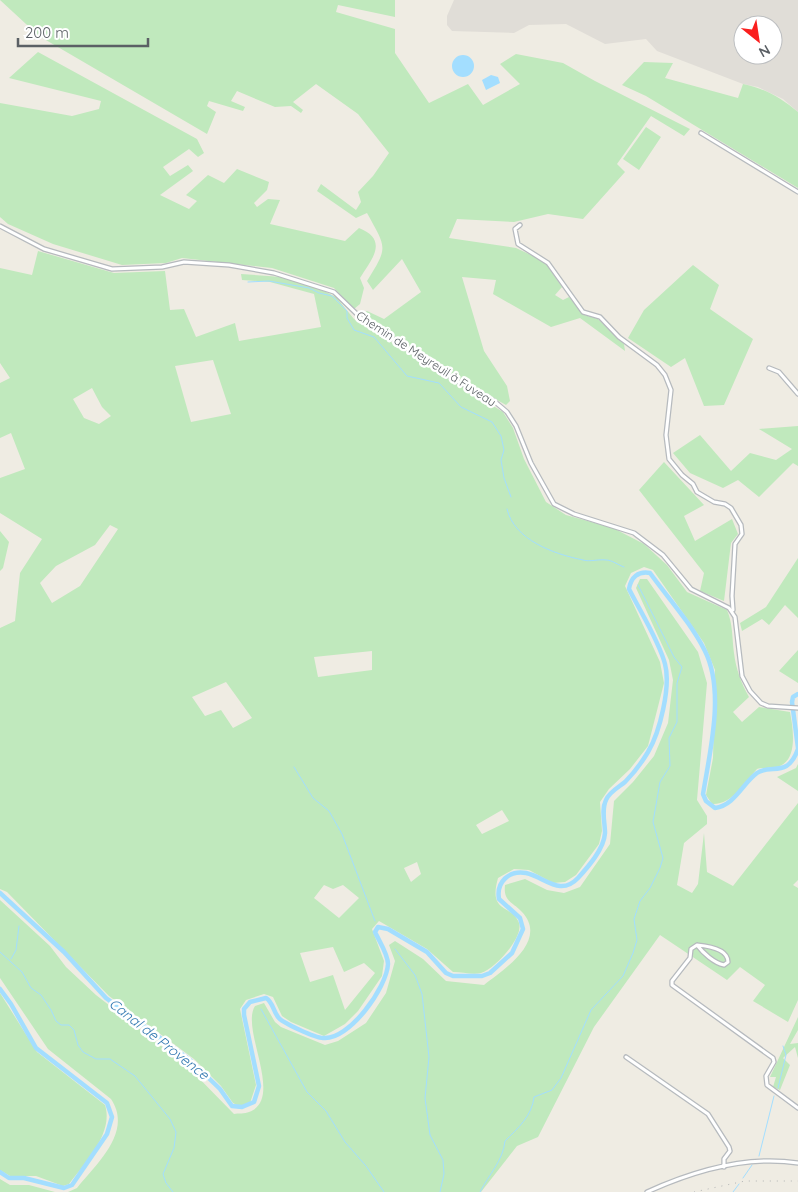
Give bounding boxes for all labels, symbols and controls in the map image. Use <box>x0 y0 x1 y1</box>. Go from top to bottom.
scale bar <box>18 15 148 47</box>
north arrow <box>733 15 783 65</box>
text: 200 m <box>25 23 69 42</box>
text: N <box>756 41 773 62</box>
street label: Chemin de Meyreuil à Fuveau <box>354 308 499 409</box>
water label: Canal de Provence <box>105 994 213 1084</box>

